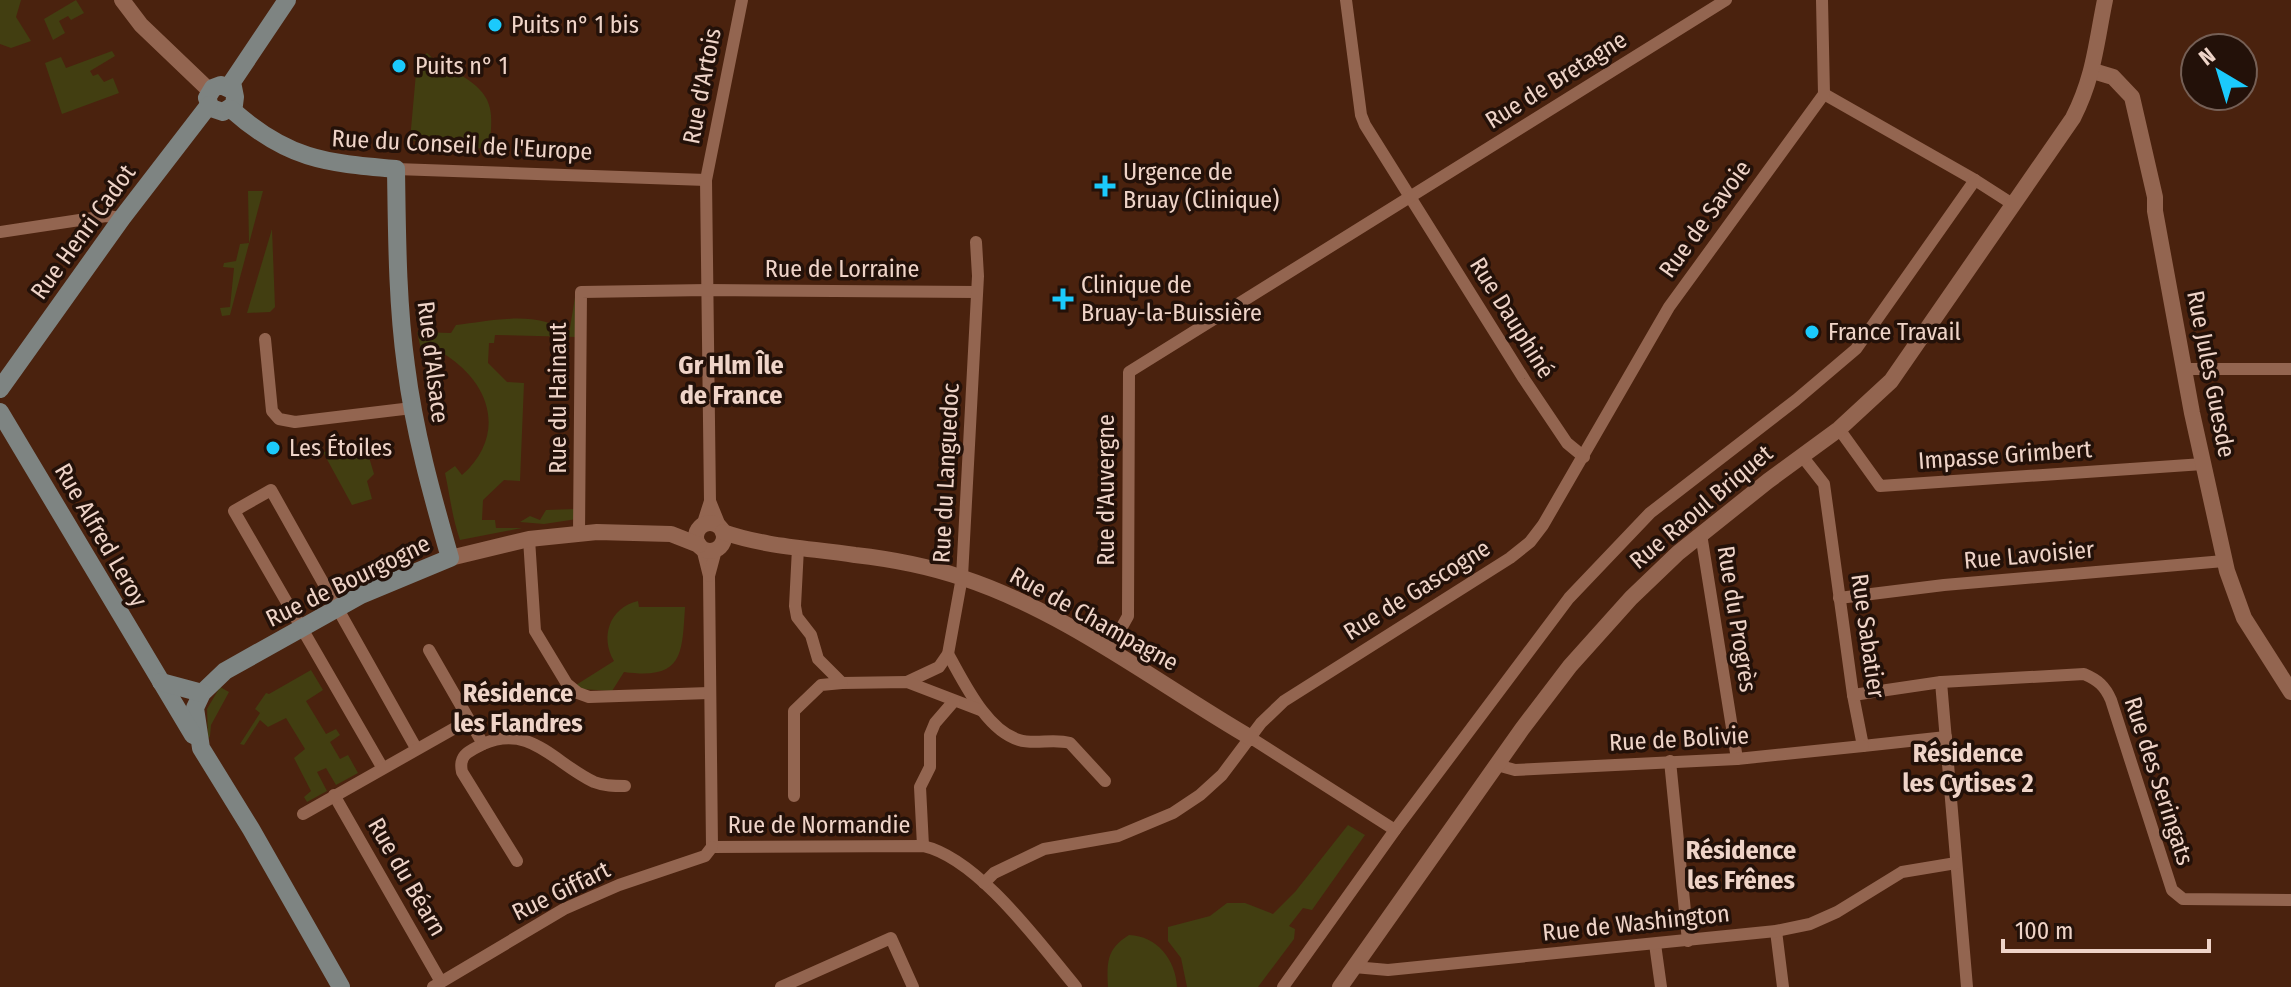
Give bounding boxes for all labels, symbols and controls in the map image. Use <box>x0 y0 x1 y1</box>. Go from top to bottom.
place label: Puits n° 1 bis <box>511 11 639 39</box>
marker: Puits n° 1 bis <box>486 16 504 34</box>
street label: Rue de Bretagne <box>1480 25 1632 135</box>
street label: Rue d'Artois <box>677 26 727 146</box>
north arrow <box>2179 32 2259 112</box>
text: N <box>2193 42 2221 71</box>
place label: Puits n° 1 <box>415 52 508 80</box>
marker: Puits n° 1 <box>390 57 408 75</box>
street label: Rue du Conseil de l'Europe <box>331 124 593 166</box>
street label: Rue de Savoie <box>1653 155 1757 283</box>
place label: Urgence de Bruay (Clinique) <box>1123 158 1279 214</box>
street label: Rue Henri Cadot <box>25 159 141 305</box>
marker: Urgence de Bruay (Clinique) <box>1094 175 1116 197</box>
street label: Rue Dauphiné <box>1464 252 1560 384</box>
street label: Rue de Lorraine <box>765 255 919 283</box>
place label: Clinique de Bruay-la-Buissière <box>1081 271 1262 327</box>
marker: Clinique de Bruay-la-Buissière <box>1052 288 1074 310</box>
street label: Rue Jules Guesde <box>2181 288 2241 460</box>
street label: Rue d'Alsace <box>412 299 454 425</box>
place label: France Travail <box>1828 318 1961 346</box>
street label: Rue du Hainaut <box>544 322 572 474</box>
marker: France Travail <box>1803 323 1821 341</box>
district label: Gr Hlm Île de France <box>678 350 784 411</box>
street label: Rue du Languedoc <box>927 382 965 564</box>
street label: Rue d'Auvergne <box>1092 414 1120 566</box>
place label: Les Étoiles <box>289 433 392 462</box>
street label: Impasse Grimbert <box>1917 435 2093 475</box>
marker: Les Étoiles <box>264 439 282 457</box>
street label: Rue Raoul Briquet <box>1624 439 1778 575</box>
street label: Rue Alfred Leroy <box>49 459 153 612</box>
street label: Rue de Bourgogne <box>261 529 435 633</box>
street label: Rue de Gascogne <box>1339 534 1495 646</box>
street label: Rue Lavoisier <box>1963 535 2096 575</box>
street label: Rue du Progrès <box>1712 544 1762 694</box>
street label: Rue de Champagne <box>1005 561 1183 677</box>
street label: Rue Sabatier <box>1845 572 1891 701</box>
district label: Résidence les Flandres <box>453 678 583 739</box>
street label: Rue des Seringats <box>2119 693 2199 869</box>
street label: Rue de Bolivie <box>1608 721 1750 757</box>
district label: Résidence les Cytises 2 <box>1903 738 2033 799</box>
street label: Rue de Normandie <box>728 811 910 839</box>
street label: Rue du Béarn <box>362 813 452 941</box>
district label: Résidence les Frênes <box>1686 835 1796 896</box>
street label: Rue Giffart <box>508 855 614 927</box>
street label: Rue de Washington <box>1541 899 1731 947</box>
scale bar <box>2003 903 2209 953</box>
text: 100 m <box>2015 917 2073 945</box>

